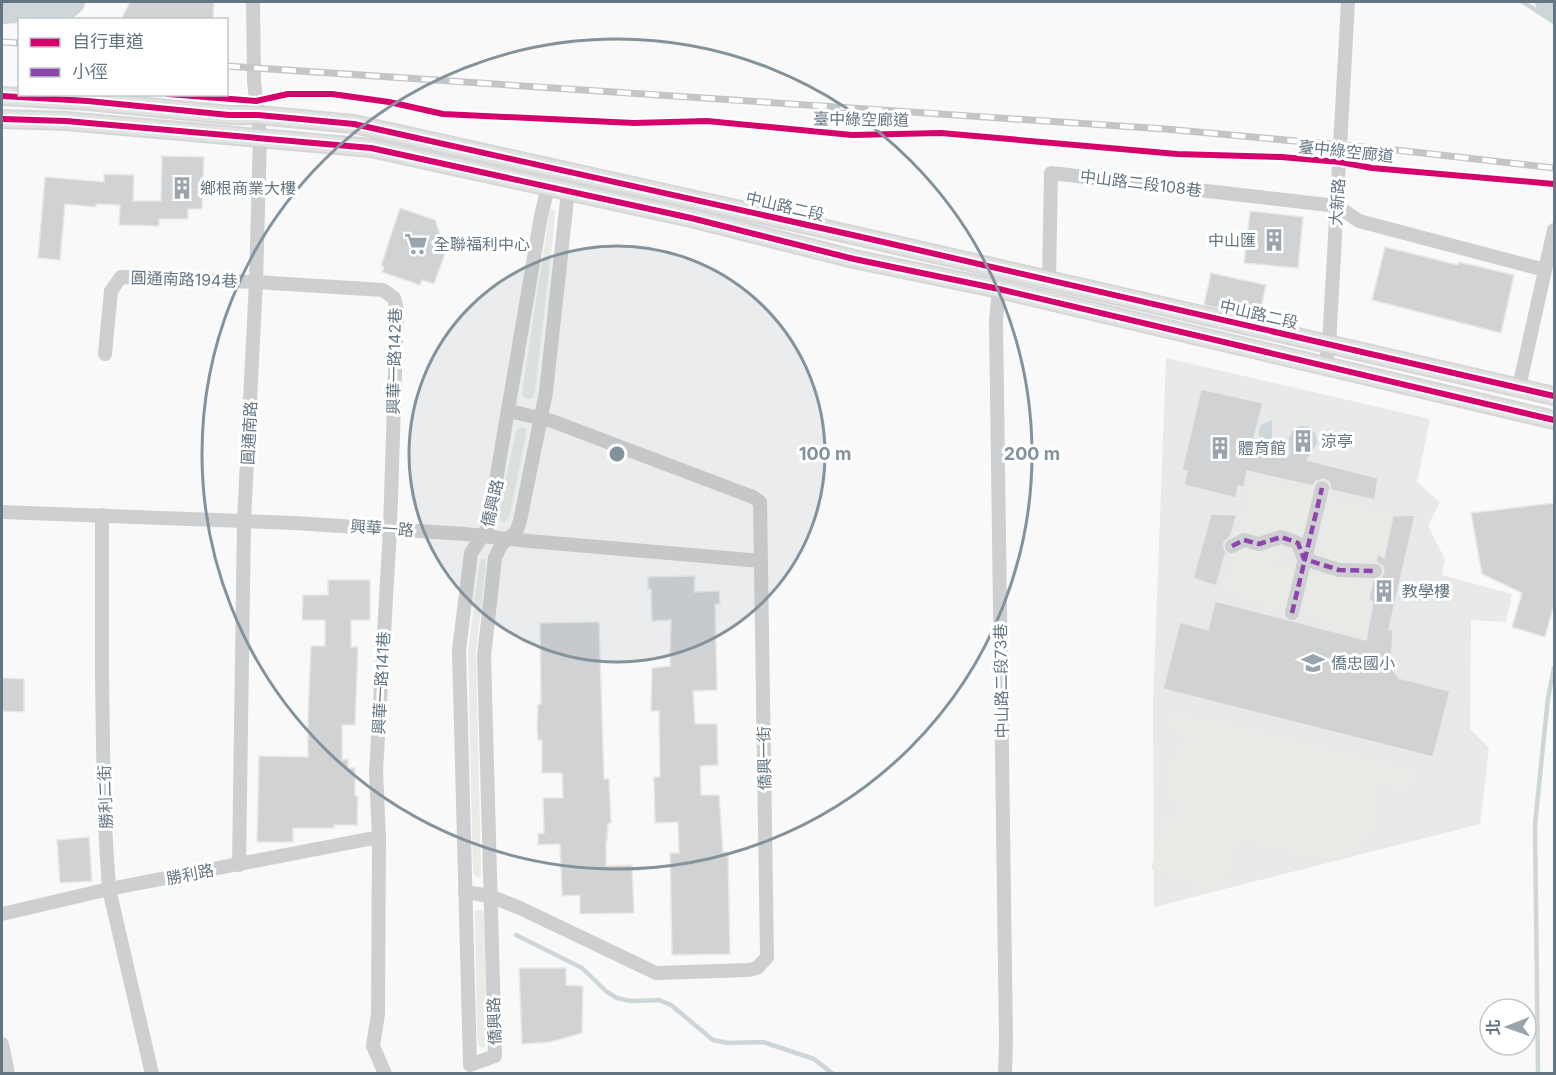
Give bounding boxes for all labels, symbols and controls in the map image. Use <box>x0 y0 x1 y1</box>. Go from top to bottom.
legend <box>18 18 228 96</box>
text: 自行車道 <box>72 31 144 52</box>
text: 小徑 <box>72 61 108 82</box>
street label: 臺中綠空廊道 <box>813 108 909 130</box>
street label: 臺中綠空廊道 <box>1297 136 1395 166</box>
street label: 中山路二段108巷 <box>1079 166 1203 200</box>
building icon: 鄉根商業大樓 <box>169 175 195 201</box>
street label: 大新路 <box>1325 177 1349 227</box>
place label: 鄉根商業大樓 <box>200 178 296 198</box>
street label: 中山路二段 <box>744 187 826 225</box>
building icon: 中山匯 <box>1261 227 1287 253</box>
place label: 中山匯 <box>1208 230 1256 250</box>
supermarket icon: 全聯福利中心 <box>403 231 429 257</box>
place label: 全聯福利中心 <box>434 234 530 254</box>
street label: 圓通南路194巷 <box>130 267 238 291</box>
street label: 中山路二段 <box>1218 295 1300 333</box>
street label: 興華一路142巷 <box>383 308 405 414</box>
street label: 圓通南路 <box>237 401 261 465</box>
building icon: 涼亭 <box>1290 428 1316 454</box>
place label: 涼亭 <box>1321 431 1353 451</box>
building icon: 體育館 <box>1207 435 1233 461</box>
place label: 體育館 <box>1238 438 1286 458</box>
text: 100 m <box>799 443 851 464</box>
text: 200 m <box>1004 443 1060 464</box>
centre of rings <box>607 444 627 464</box>
street label: 僑興路 <box>477 477 507 529</box>
street label: 興華一路 <box>349 516 415 540</box>
building icon: 教學樓 <box>1371 578 1397 604</box>
place label: 教學樓 <box>1402 581 1450 601</box>
street label: 中山路二段73巷 <box>990 623 1012 739</box>
street label: 興華一路141巷 <box>368 631 394 735</box>
school or university icon: 僑忠國小 <box>1300 650 1326 676</box>
place label: 僑忠國小 <box>1331 653 1395 673</box>
street label: 僑興一街 <box>753 726 775 790</box>
street label: 勝利二街 <box>94 765 116 829</box>
street label: 勝利路 <box>165 860 215 888</box>
street label: 僑興路 <box>483 997 505 1045</box>
north arrow <box>1478 997 1538 1057</box>
text: 北 <box>1483 1019 1503 1035</box>

